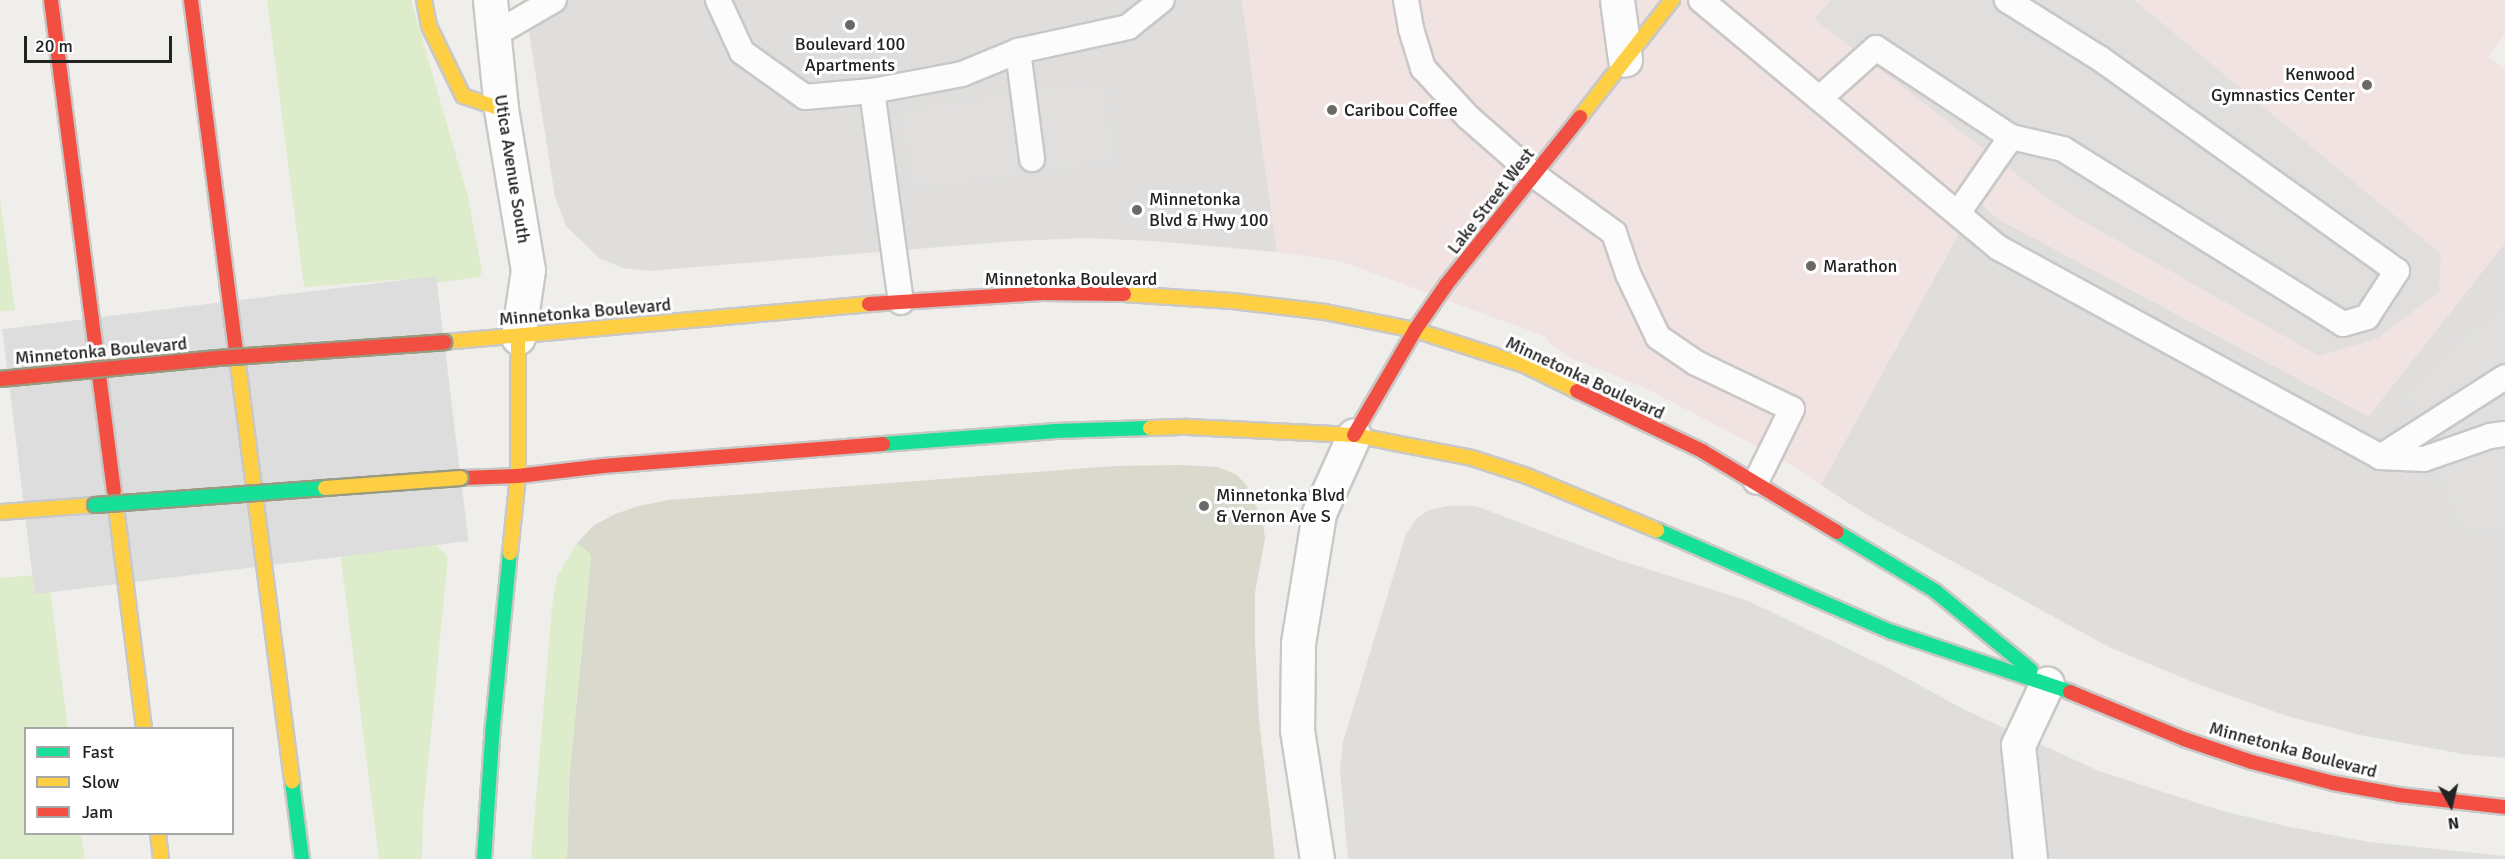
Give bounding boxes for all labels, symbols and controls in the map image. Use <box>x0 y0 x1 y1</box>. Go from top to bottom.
marker: Boulevard 100 Apartments <box>843 18 857 32</box>
scale bar <box>27 24 176 62</box>
place label: Boulevard 100 Apartments <box>795 34 905 76</box>
text: 20 m <box>35 35 73 57</box>
place label: Kenwood Gymnastics Center <box>2211 64 2355 106</box>
marker: Kenwood Gymnastics Center <box>2360 78 2374 92</box>
street label: Utica Avenue South <box>490 93 534 245</box>
place label: Caribou Coffee <box>1344 99 1458 121</box>
marker: Caribou Coffee <box>1325 103 1339 117</box>
street label: Lake Street West <box>1443 144 1539 258</box>
place label: Minnetonka Blvd & Hwy 100 <box>1149 189 1268 232</box>
marker: Minnetonka Blvd & Hwy 100 <box>1130 203 1144 217</box>
place label: Marathon <box>1823 255 1897 277</box>
marker: Marathon <box>1804 259 1818 273</box>
street label: Minnetonka Boulevard <box>985 268 1157 290</box>
street label: Minnetonka Boulevard <box>498 294 672 330</box>
street label: Minnetonka Boulevard <box>1502 332 1668 424</box>
street label: Minnetonka Boulevard <box>14 333 188 369</box>
place label: Minnetonka Blvd & Vernon Ave S <box>1216 485 1345 528</box>
marker: Minnetonka Blvd & Vernon Ave S <box>1197 499 1211 513</box>
street label: Minnetonka Boulevard <box>2207 717 2379 783</box>
legend <box>24 727 234 835</box>
text: Fast <box>82 741 114 763</box>
text: Slow <box>82 771 119 793</box>
north arrow <box>2421 775 2481 835</box>
text: Jam <box>82 801 113 823</box>
text: N <box>2447 812 2460 834</box>

